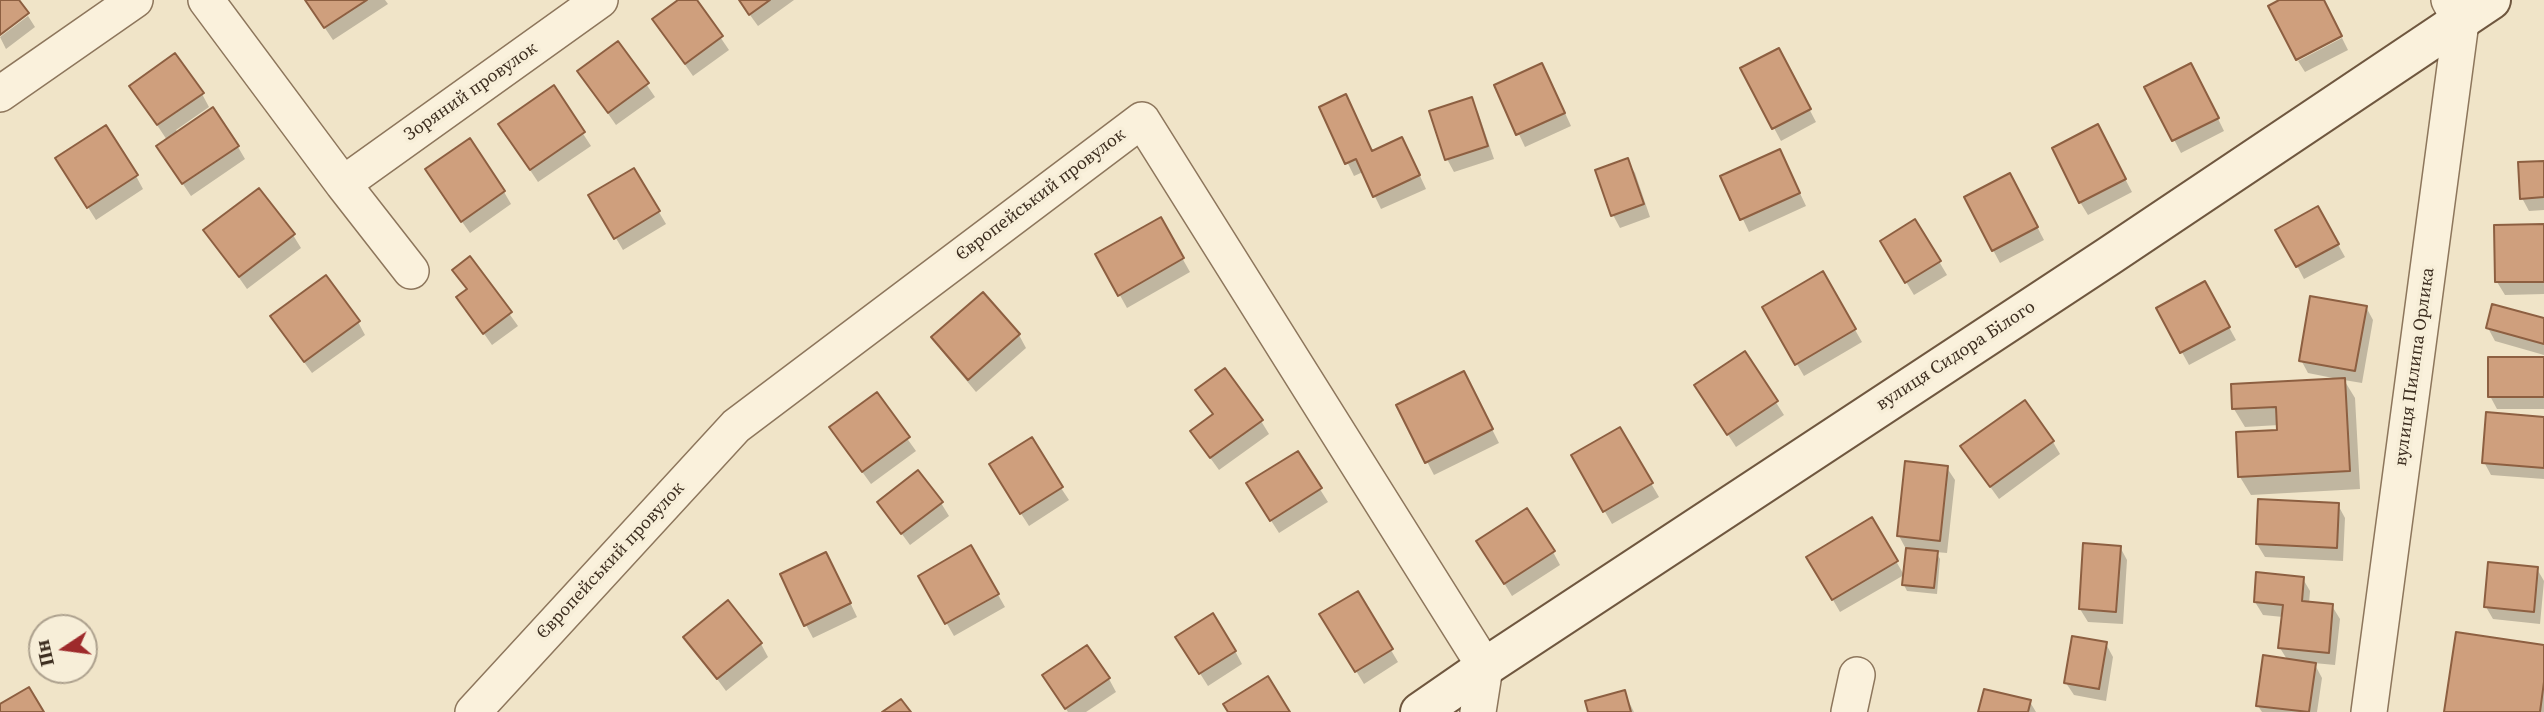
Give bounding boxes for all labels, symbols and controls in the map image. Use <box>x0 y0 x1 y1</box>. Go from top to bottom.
street label: Зоряний провулок <box>400 38 542 146</box>
street label: Європейський провулок <box>952 124 1130 266</box>
street label: вулиця Пилипа Орлика <box>2390 266 2440 468</box>
street label: вулиця Сидора Білого <box>1872 296 2040 416</box>
street label: Європейський провулок <box>533 478 689 644</box>
north arrow <box>28 614 98 684</box>
text: Пн <box>29 637 60 669</box>

